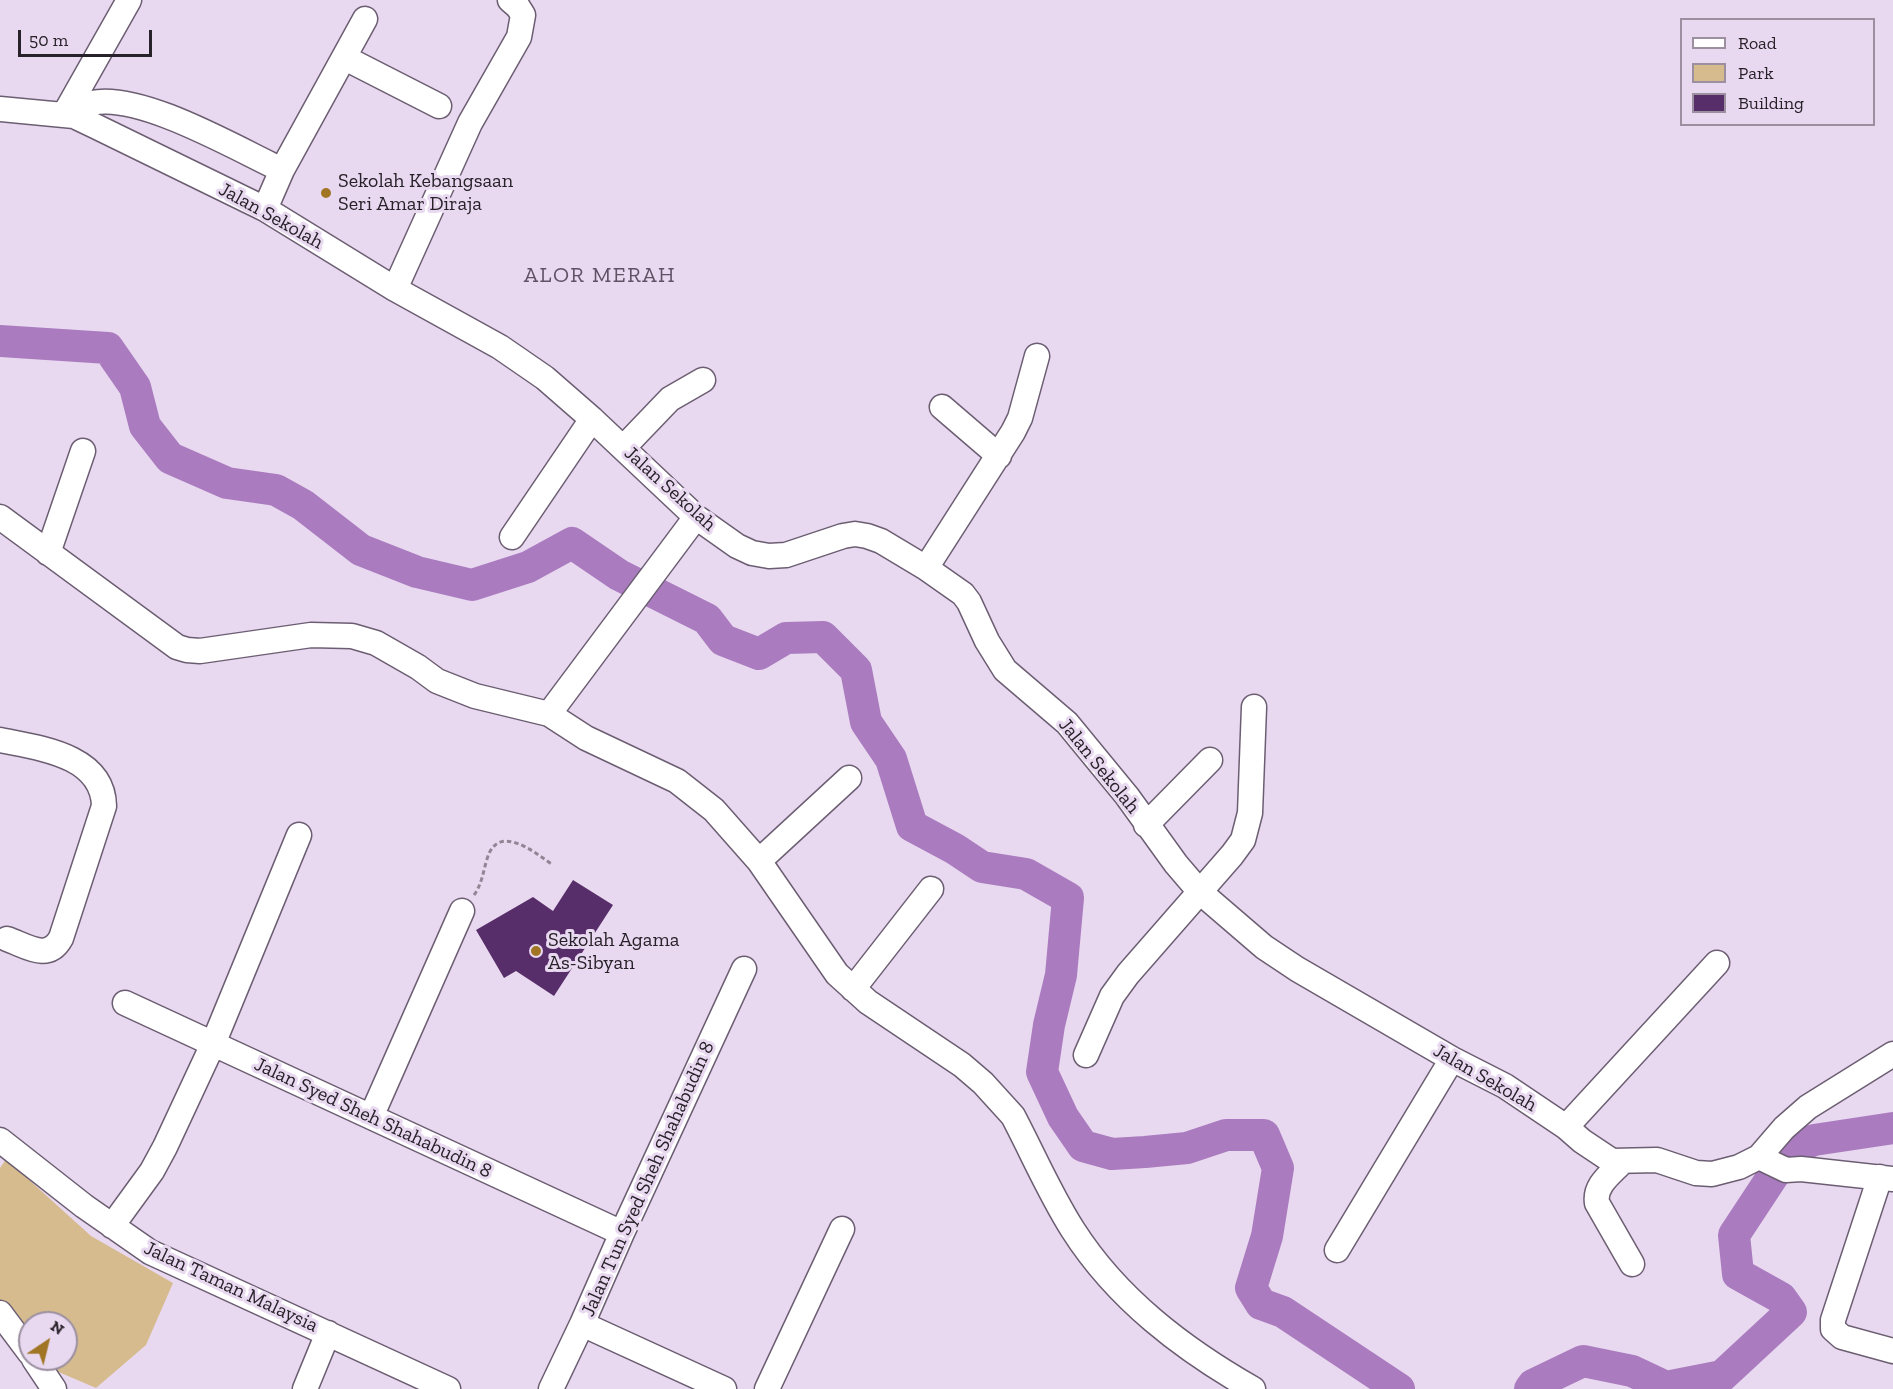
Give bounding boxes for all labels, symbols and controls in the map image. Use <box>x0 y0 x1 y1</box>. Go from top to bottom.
scale bar <box>21 18 154 56</box>
legend <box>1680 18 1875 126</box>
text: 50 m <box>29 29 68 51</box>
text: Road <box>1738 32 1777 54</box>
text: Park <box>1738 62 1774 84</box>
text: Building <box>1738 92 1804 114</box>
place label: Sekolah Kebangsaan Seri Amar Diraja <box>338 169 513 216</box>
street label: Jalan Sekolah <box>215 177 327 255</box>
marker: Sekolah Kebangsaan Seri Amar Diraja <box>319 186 333 200</box>
district label: ALOR MERAH <box>524 263 676 289</box>
street label: Jalan Sekolah <box>619 441 721 537</box>
street label: Jalan Sekolah <box>1053 713 1145 819</box>
place label: Sekolah Agama As-Sibyan <box>548 928 679 975</box>
marker: Sekolah Agama As-Sibyan <box>529 944 543 958</box>
street label: Jalan Tun Syed Sheh Shahabudin 8 <box>576 1038 720 1320</box>
street label: Jalan Sekolah <box>1429 1039 1541 1117</box>
street label: Jalan Syed Sheh Shahabudin 8 <box>250 1052 496 1184</box>
street label: Jalan Taman Malaysia <box>140 1236 322 1338</box>
north arrow <box>18 1311 78 1371</box>
text: N <box>47 1316 68 1339</box>

